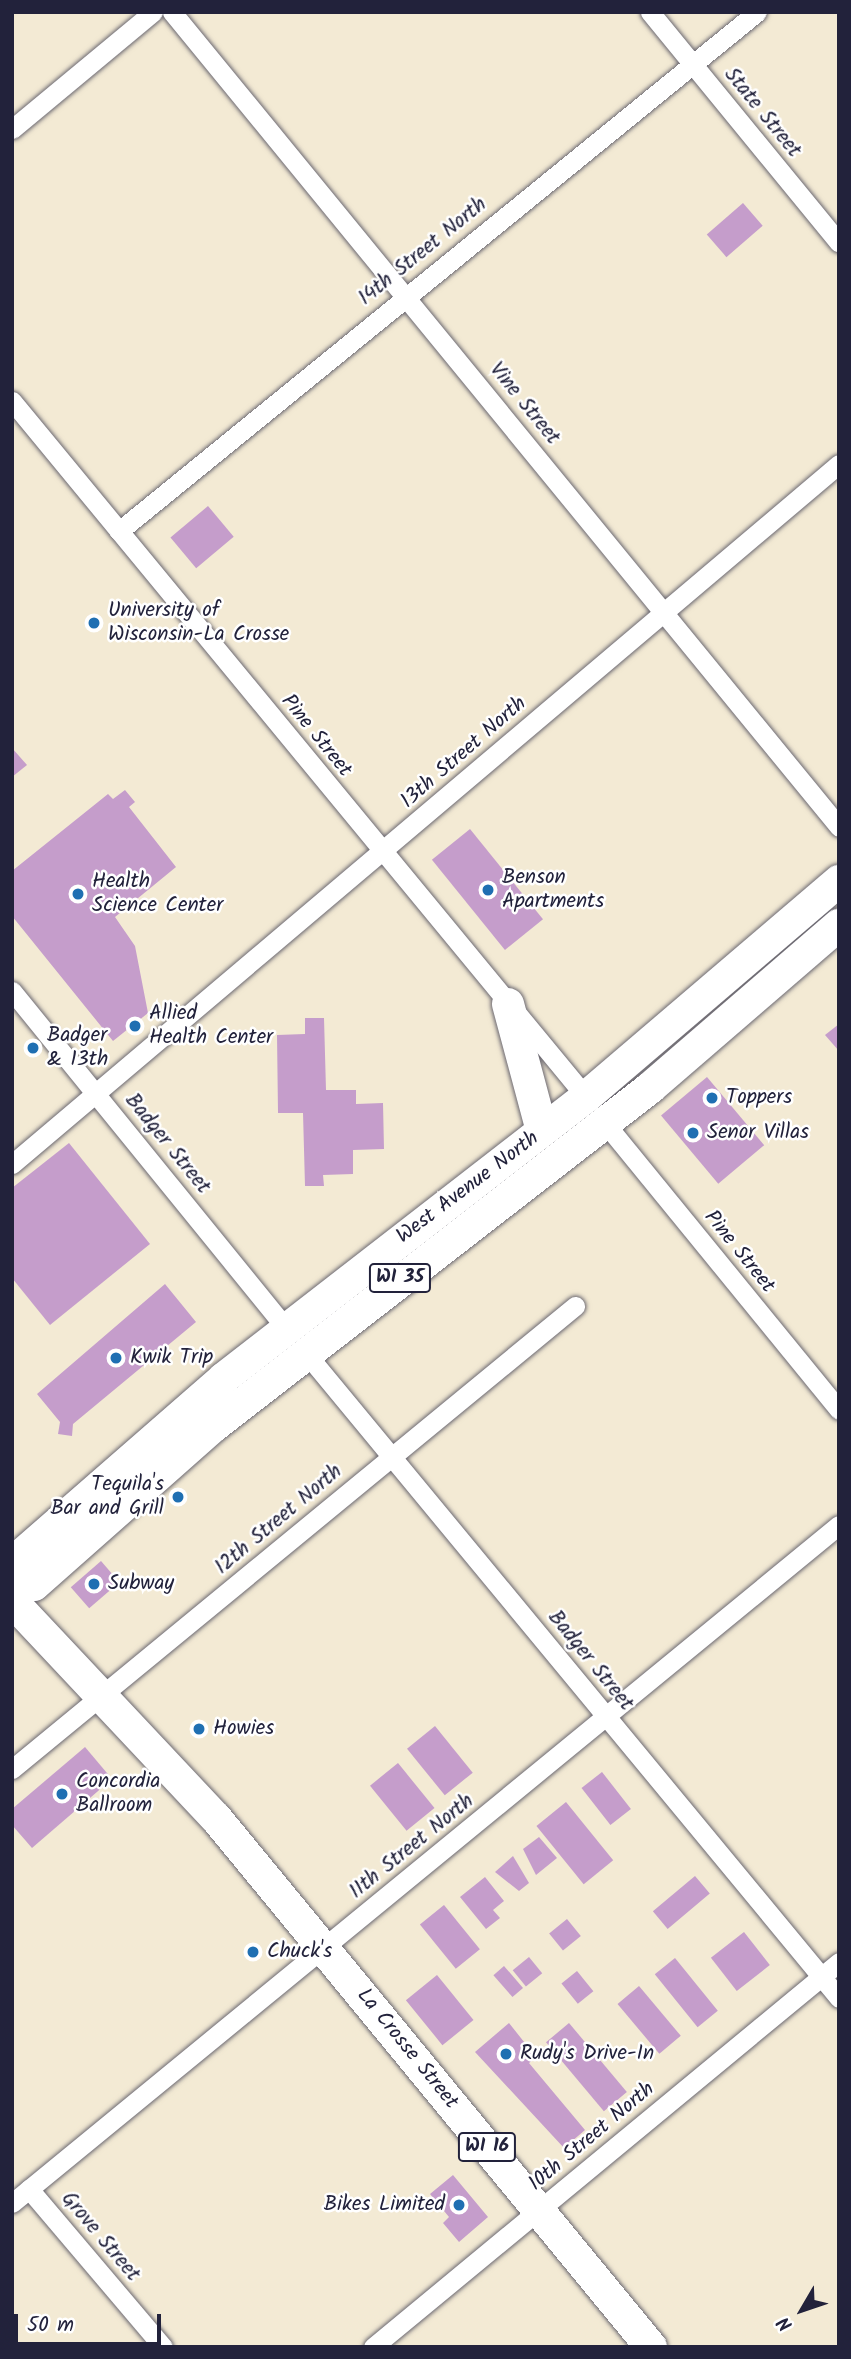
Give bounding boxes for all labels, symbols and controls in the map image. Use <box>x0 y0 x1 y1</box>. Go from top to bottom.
street label: State Street <box>718 63 806 163</box>
street label: 14th Street North <box>354 193 492 311</box>
street label: Vine Street <box>483 358 565 450</box>
place label: University of Wisconsin-La Crosse <box>108 598 289 648</box>
marker: University of Wisconsin-La Crosse <box>86 615 102 631</box>
street label: Pine Street <box>275 690 357 782</box>
street label: 13th Street North <box>396 692 532 814</box>
place label: Benson Apartments <box>502 865 604 915</box>
place label: Health Science Center <box>92 869 223 919</box>
marker: Benson Apartments <box>480 882 496 898</box>
marker: Health Science Center <box>70 886 86 902</box>
place label: Allied Health Center <box>149 1001 273 1051</box>
marker: Allied Health Center <box>127 1018 143 1034</box>
place label: Badger & 13th <box>47 1023 108 1073</box>
marker: Badger & 13th <box>25 1040 41 1056</box>
place label: Toppers <box>726 1085 792 1111</box>
street label: Badger Street <box>119 1089 215 1199</box>
marker: Toppers <box>704 1090 720 1106</box>
place label: Senor Villas <box>707 1120 809 1146</box>
marker: Senor Villas <box>685 1125 701 1141</box>
street label: West Avenue North <box>392 1126 544 1250</box>
street label: Pine Street <box>698 1206 780 1298</box>
road number: WI 35 <box>368 1262 432 1294</box>
place label: Kwik Trip <box>130 1345 213 1371</box>
marker: Kwik Trip <box>108 1350 124 1366</box>
street label: 12th Street North <box>210 1459 348 1581</box>
place label: Tequila's Bar and Grill <box>50 1472 164 1522</box>
marker: Tequila's Bar and Grill <box>170 1489 186 1505</box>
place label: Subway <box>108 1571 174 1597</box>
marker: Subway <box>86 1576 102 1592</box>
street label: Badger Street <box>542 1606 638 1716</box>
place label: Howies <box>213 1716 274 1742</box>
marker: Howies <box>191 1721 207 1737</box>
place label: Concordia Ballroom <box>76 1769 160 1819</box>
marker: Concordia Ballroom <box>54 1786 70 1802</box>
street label: 11th Street North <box>345 1789 479 1905</box>
place label: Chuck's <box>267 1939 332 1965</box>
marker: Chuck's <box>245 1944 261 1960</box>
street label: La Crosse Street <box>351 1984 463 2114</box>
place label: Rudy's Drive-In <box>520 2041 654 2067</box>
marker: Rudy's Drive-In <box>498 2046 514 2062</box>
street label: 10th Street North <box>524 2077 660 2197</box>
road number: WI 16 <box>457 2132 517 2162</box>
street label: Grove Street <box>55 2187 145 2287</box>
place label: Bikes Limited <box>324 2192 445 2218</box>
marker: Bikes Limited <box>451 2197 467 2213</box>
north arrow <box>767 2275 837 2345</box>
scale bar <box>18 2300 164 2344</box>
text: 50 m <box>27 2309 74 2342</box>
text: N <box>770 2309 801 2337</box>

